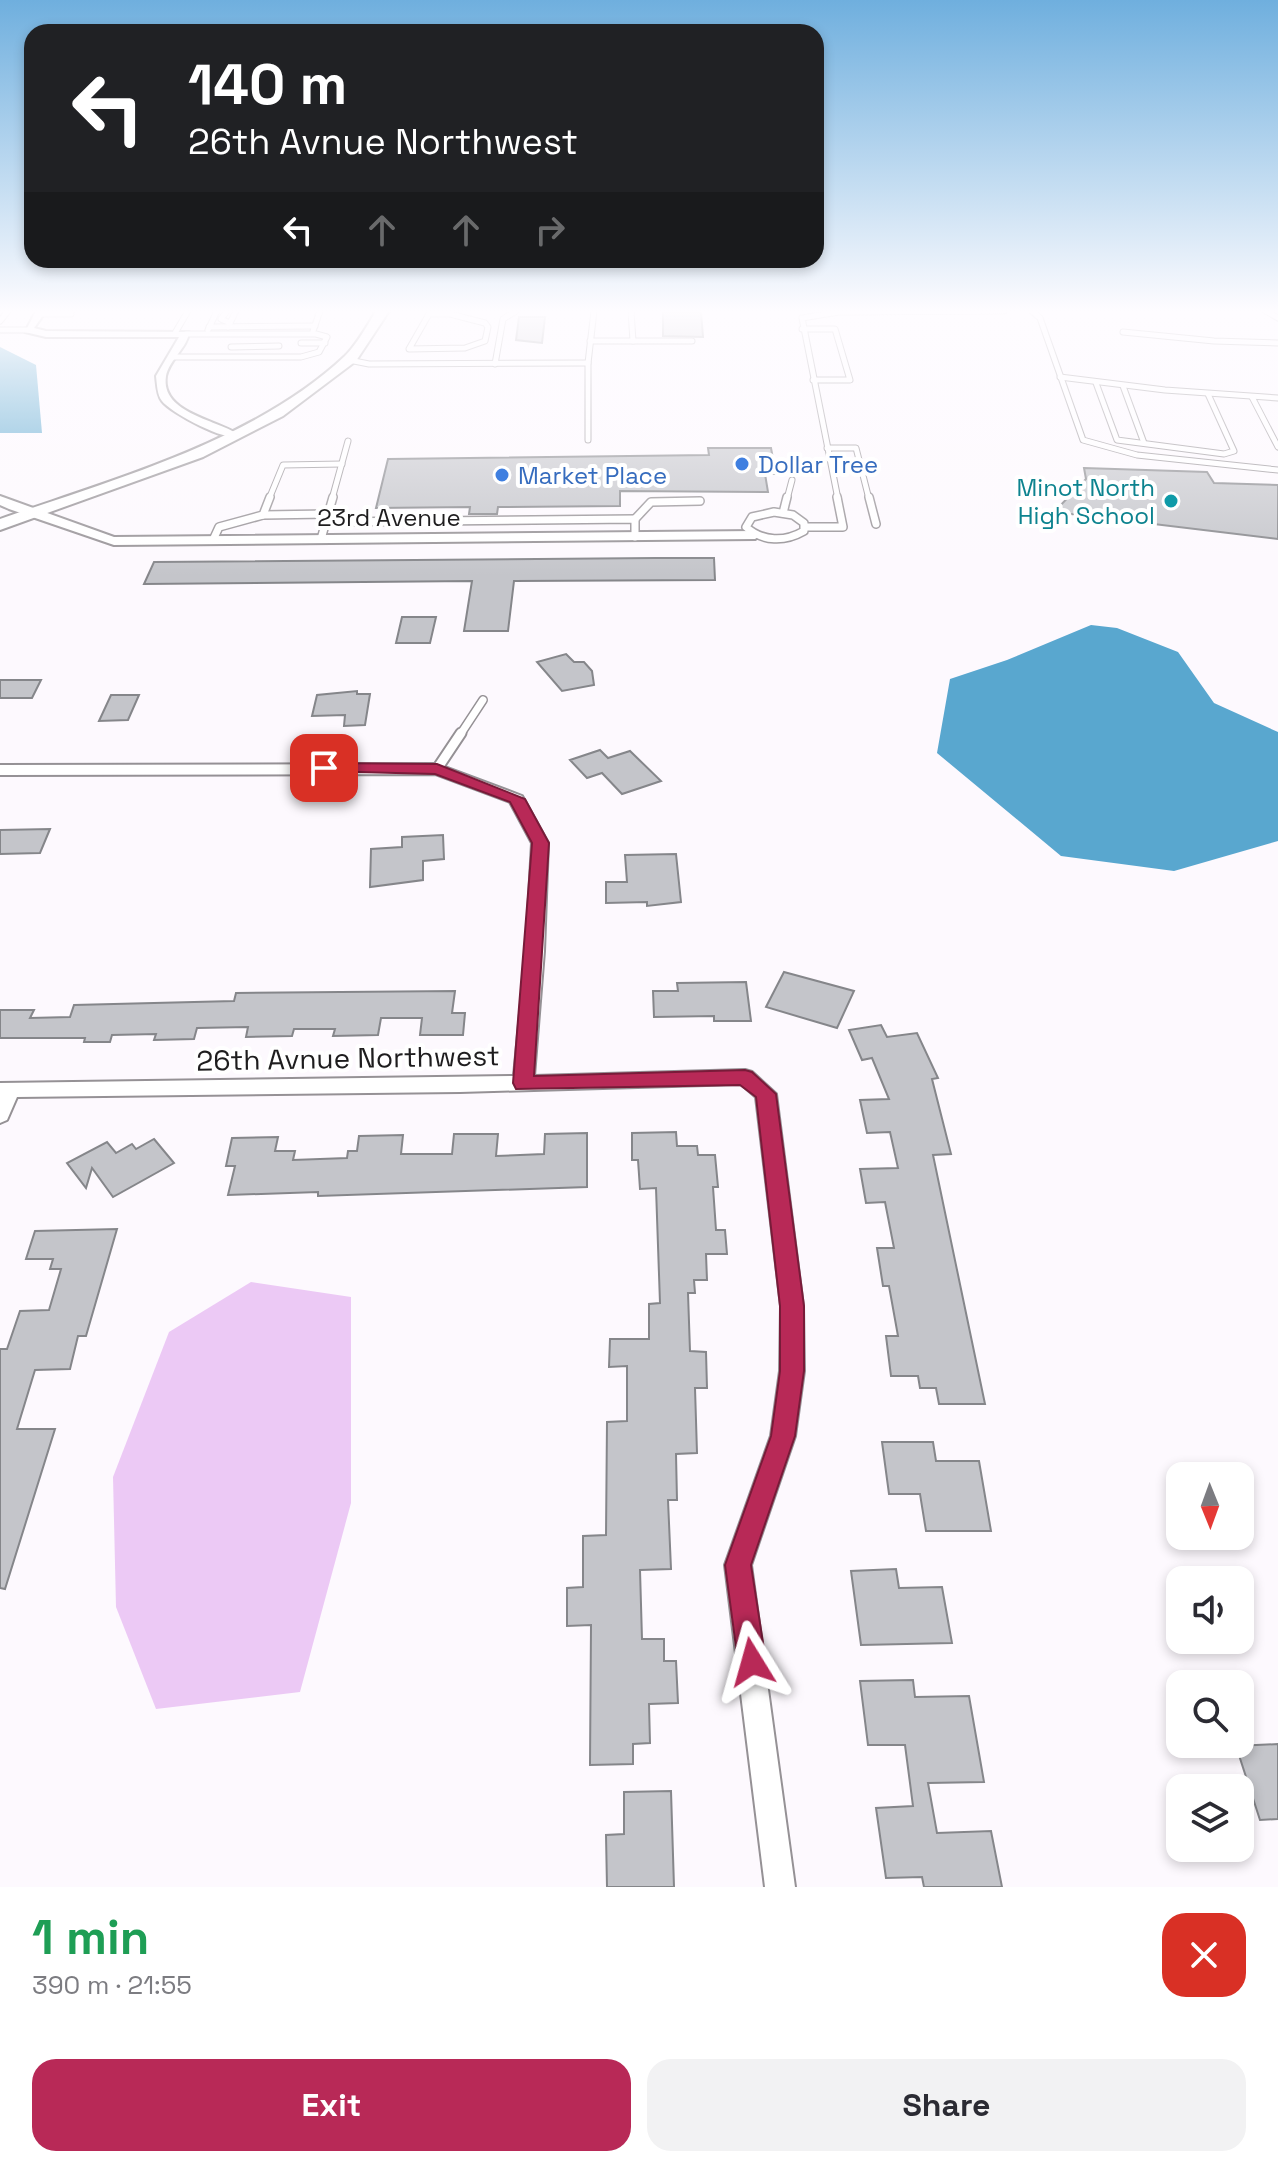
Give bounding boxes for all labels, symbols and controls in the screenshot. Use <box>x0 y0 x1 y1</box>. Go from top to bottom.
text: 140 m <box>188 49 347 120</box>
icon: left <box>56 56 160 160</box>
text: 26th Avnue Northwest <box>188 119 578 165</box>
icon: left <box>276 208 320 252</box>
icon: ahead <box>360 208 404 252</box>
icon: ahead <box>444 208 488 252</box>
icon: right <box>528 208 572 252</box>
place label: Dollar Tree <box>758 449 878 480</box>
marker: Dollar Tree <box>733 455 751 473</box>
place label: Market Place <box>518 460 667 491</box>
marker: Market Place <box>493 466 511 484</box>
place label: Minot North High School <box>1017 472 1155 531</box>
marker: Minot North High School <box>1162 492 1180 510</box>
street label: 23rd Avenue <box>317 502 461 533</box>
pin <box>290 734 358 802</box>
icon: arrive <box>302 746 346 790</box>
street label: 26th Avnue Northwest <box>196 1037 500 1079</box>
north arrow <box>1166 1462 1254 1550</box>
map controls <box>1166 1462 1254 1862</box>
button: sound <box>1166 1566 1254 1654</box>
position arrow <box>710 1620 794 1704</box>
button: search <box>1166 1670 1254 1758</box>
button: layers <box>1166 1774 1254 1862</box>
text: 1 min <box>32 1907 149 1968</box>
button: close <box>1162 1913 1246 1997</box>
text: 390 m · 21:55 <box>32 1968 192 2002</box>
button: Exit <box>32 2059 631 2151</box>
button: Share <box>647 2059 1246 2151</box>

